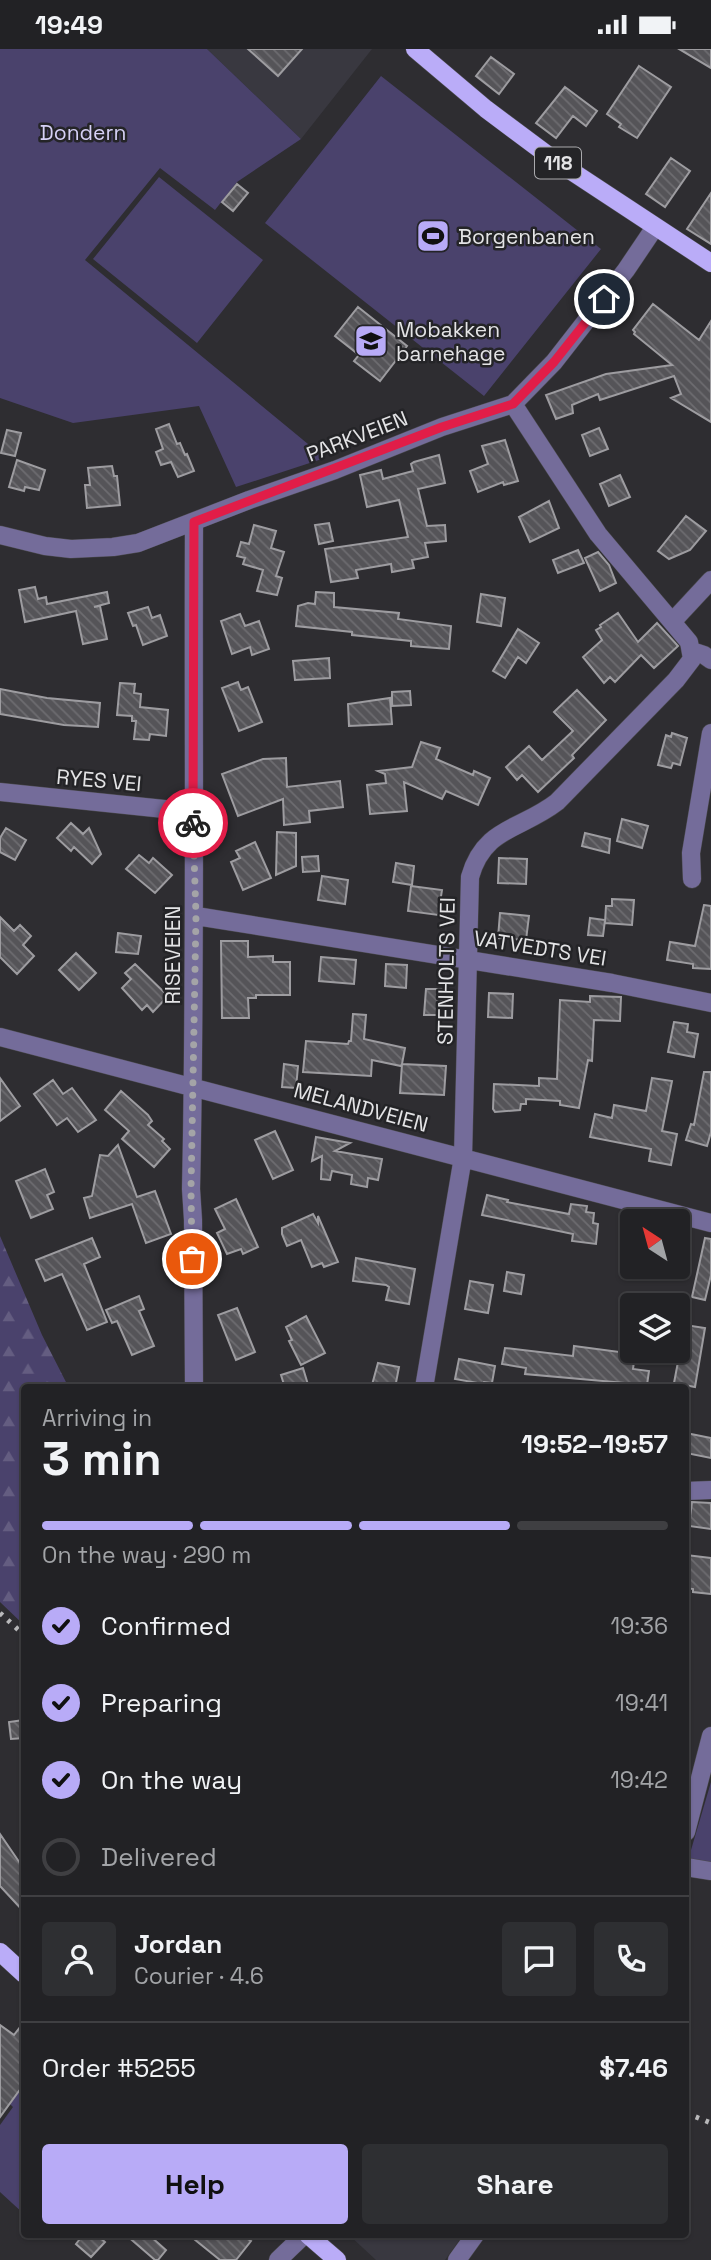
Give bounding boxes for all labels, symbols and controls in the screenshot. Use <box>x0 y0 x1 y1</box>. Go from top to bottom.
text: 19:49 <box>35 8 103 42</box>
park label: Dondern <box>40 119 126 146</box>
road number: 118 <box>535 147 581 179</box>
sports icon: Borgenbanen <box>414 217 452 255</box>
place label: Borgenbanen <box>458 223 595 250</box>
pin <box>574 269 634 329</box>
icon: home <box>585 280 623 318</box>
place label: Mobakken barnehage <box>396 316 505 367</box>
school or university icon: Mobakken barnehage <box>352 322 390 360</box>
street label: PARKVEIEN <box>302 404 412 468</box>
street label: RYES VEI <box>55 763 143 797</box>
courier <box>158 788 228 858</box>
icon: bike <box>174 804 212 842</box>
street label: STENHOLTS VEI <box>431 897 461 1045</box>
street label: RISEVEIEN <box>159 906 186 1004</box>
street label: VATVEDTS VEI <box>472 924 608 972</box>
street label: MELANDVEIEN <box>291 1076 431 1138</box>
north arrow <box>620 1209 690 1279</box>
map controls <box>620 1209 690 1363</box>
pin <box>162 1229 222 1289</box>
icon: bag <box>173 1240 211 1278</box>
button: layers <box>620 1293 690 1363</box>
text: Arriving in <box>42 1403 152 1433</box>
text: 19:52–19:57 <box>521 1427 668 1461</box>
text: 3 min <box>42 1430 162 1488</box>
text: On the way · 290 m <box>42 1540 251 1570</box>
icon: check <box>42 1607 80 1645</box>
text: Confirmed <box>101 1609 231 1643</box>
text: 19:36 <box>611 1611 668 1641</box>
icon: check <box>42 1684 80 1722</box>
text: Preparing <box>101 1686 222 1720</box>
text: 19:41 <box>615 1688 668 1718</box>
icon: check <box>42 1761 80 1799</box>
text: On the way <box>101 1763 242 1797</box>
text: 19:42 <box>610 1765 668 1795</box>
text: Delivered <box>101 1840 217 1874</box>
button: person <box>42 1922 116 1996</box>
button: chat <box>502 1922 576 1996</box>
button: phone <box>594 1922 668 1996</box>
text: Jordan <box>134 1927 222 1961</box>
text: Courier · 4.6 <box>134 1961 264 1991</box>
text: Order #5255 <box>42 2051 196 2085</box>
text: $7.46 <box>599 2051 668 2085</box>
button: Help <box>42 2144 348 2224</box>
button: Share <box>362 2144 668 2224</box>

